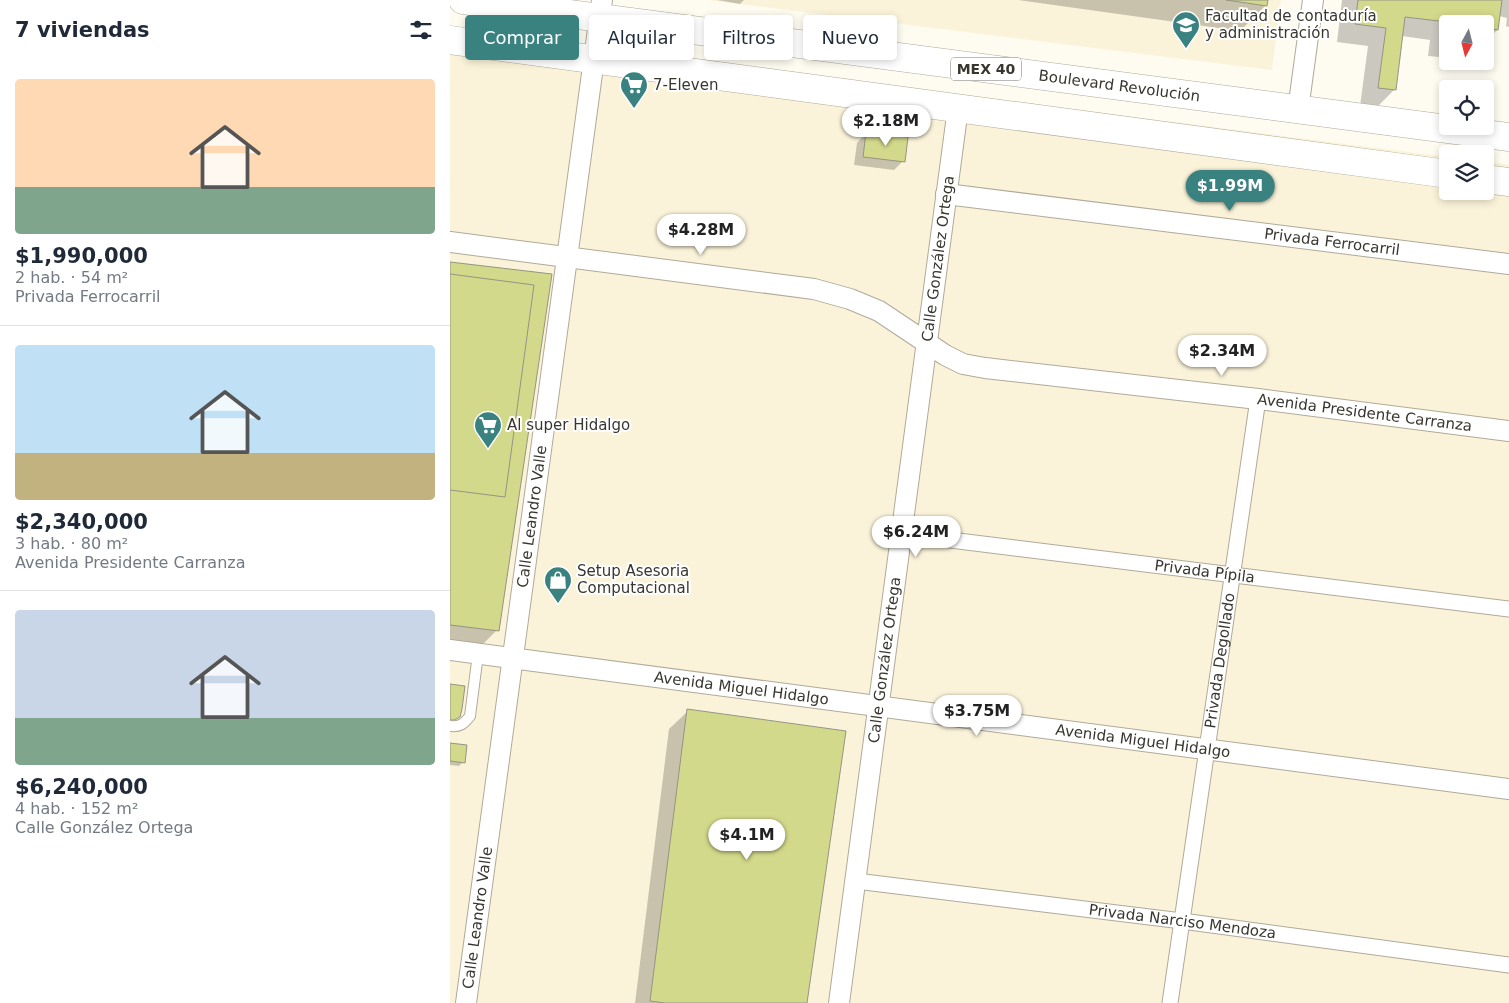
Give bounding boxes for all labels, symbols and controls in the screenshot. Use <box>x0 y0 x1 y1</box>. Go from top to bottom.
place label: Facultad de contaduría y administración <box>1205 7 1377 42</box>
school or university icon: Facultad de contaduría y administración <box>1171 10 1201 49</box>
chip: Comprar <box>465 15 579 60</box>
chip: Alquilar <box>589 15 694 60</box>
chip: Filtros <box>704 15 793 60</box>
chip: Nuevo <box>803 15 897 60</box>
north arrow <box>1439 15 1494 70</box>
map controls <box>1439 15 1494 200</box>
icon: filters <box>407 16 435 44</box>
text: 7 viviendas <box>15 18 150 42</box>
road number: MEX 40 <box>951 58 1021 80</box>
street label: Boulevard Revolución <box>1038 66 1201 105</box>
supermarket icon: 7-Eleven <box>619 70 649 109</box>
place label: 7-Eleven <box>653 76 718 94</box>
button: locate <box>1439 80 1494 135</box>
pin: $2.18M <box>845 104 927 147</box>
text: $2.18M <box>853 111 919 130</box>
icon: home <box>180 112 270 202</box>
button: layers <box>1439 145 1494 200</box>
pin: $1.99M <box>1189 170 1271 212</box>
street label: Calle González Ortega <box>918 174 958 343</box>
text: $1.99M <box>1197 176 1263 195</box>
pin: $4.28M <box>660 214 742 256</box>
text: $4.28M <box>668 220 734 239</box>
street label: Privada Ferrocarril <box>1263 225 1401 259</box>
text: $1,990,000 <box>15 244 148 268</box>
text: 2 hab. · 54 m² <box>15 268 128 287</box>
text: Privada Ferrocarril <box>15 287 161 306</box>
pin: $2.34M <box>1181 334 1263 377</box>
text: $2.34M <box>1189 341 1255 360</box>
icon: home <box>180 377 270 467</box>
street label: Avenida Presidente Carranza <box>1256 390 1473 435</box>
supermarket icon: Al super Hidalgo <box>473 410 503 449</box>
place label: Al super Hidalgo <box>507 416 630 434</box>
street label: Calle Leandro Valle <box>513 444 551 589</box>
text: $2,340,000 <box>15 510 148 534</box>
pin: $6.24M <box>875 516 957 558</box>
text: $6.24M <box>883 522 949 541</box>
text: 3 hab. · 80 m² <box>15 534 128 553</box>
text: Avenida Presidente Carranza <box>15 553 246 572</box>
street label: Privada Pípila <box>1153 556 1256 587</box>
place label: Setup Asesoria Computacional <box>577 562 690 597</box>
shop icon: Setup Asesoria Computacional <box>543 565 573 604</box>
street label: Calle González Ortega <box>865 576 905 744</box>
street label: Privada Degollado <box>1201 592 1239 729</box>
icon: home <box>180 642 270 732</box>
street label: Avenida Miguel Hidalgo <box>653 668 830 709</box>
pin: $3.75M <box>936 694 1018 737</box>
text: $3.75M <box>944 701 1010 720</box>
street label: Avenida Miguel Hidalgo <box>1055 721 1232 761</box>
text: $6,240,000 <box>15 775 148 799</box>
text: 4 hab. · 152 m² <box>15 799 138 818</box>
text: Calle González Ortega <box>15 818 193 837</box>
pin: $4.1M <box>712 818 782 861</box>
text: $4.1M <box>719 825 775 844</box>
street label: Calle Leandro Valle <box>459 846 496 990</box>
street label: Privada Narciso Mendoza <box>1088 901 1277 943</box>

